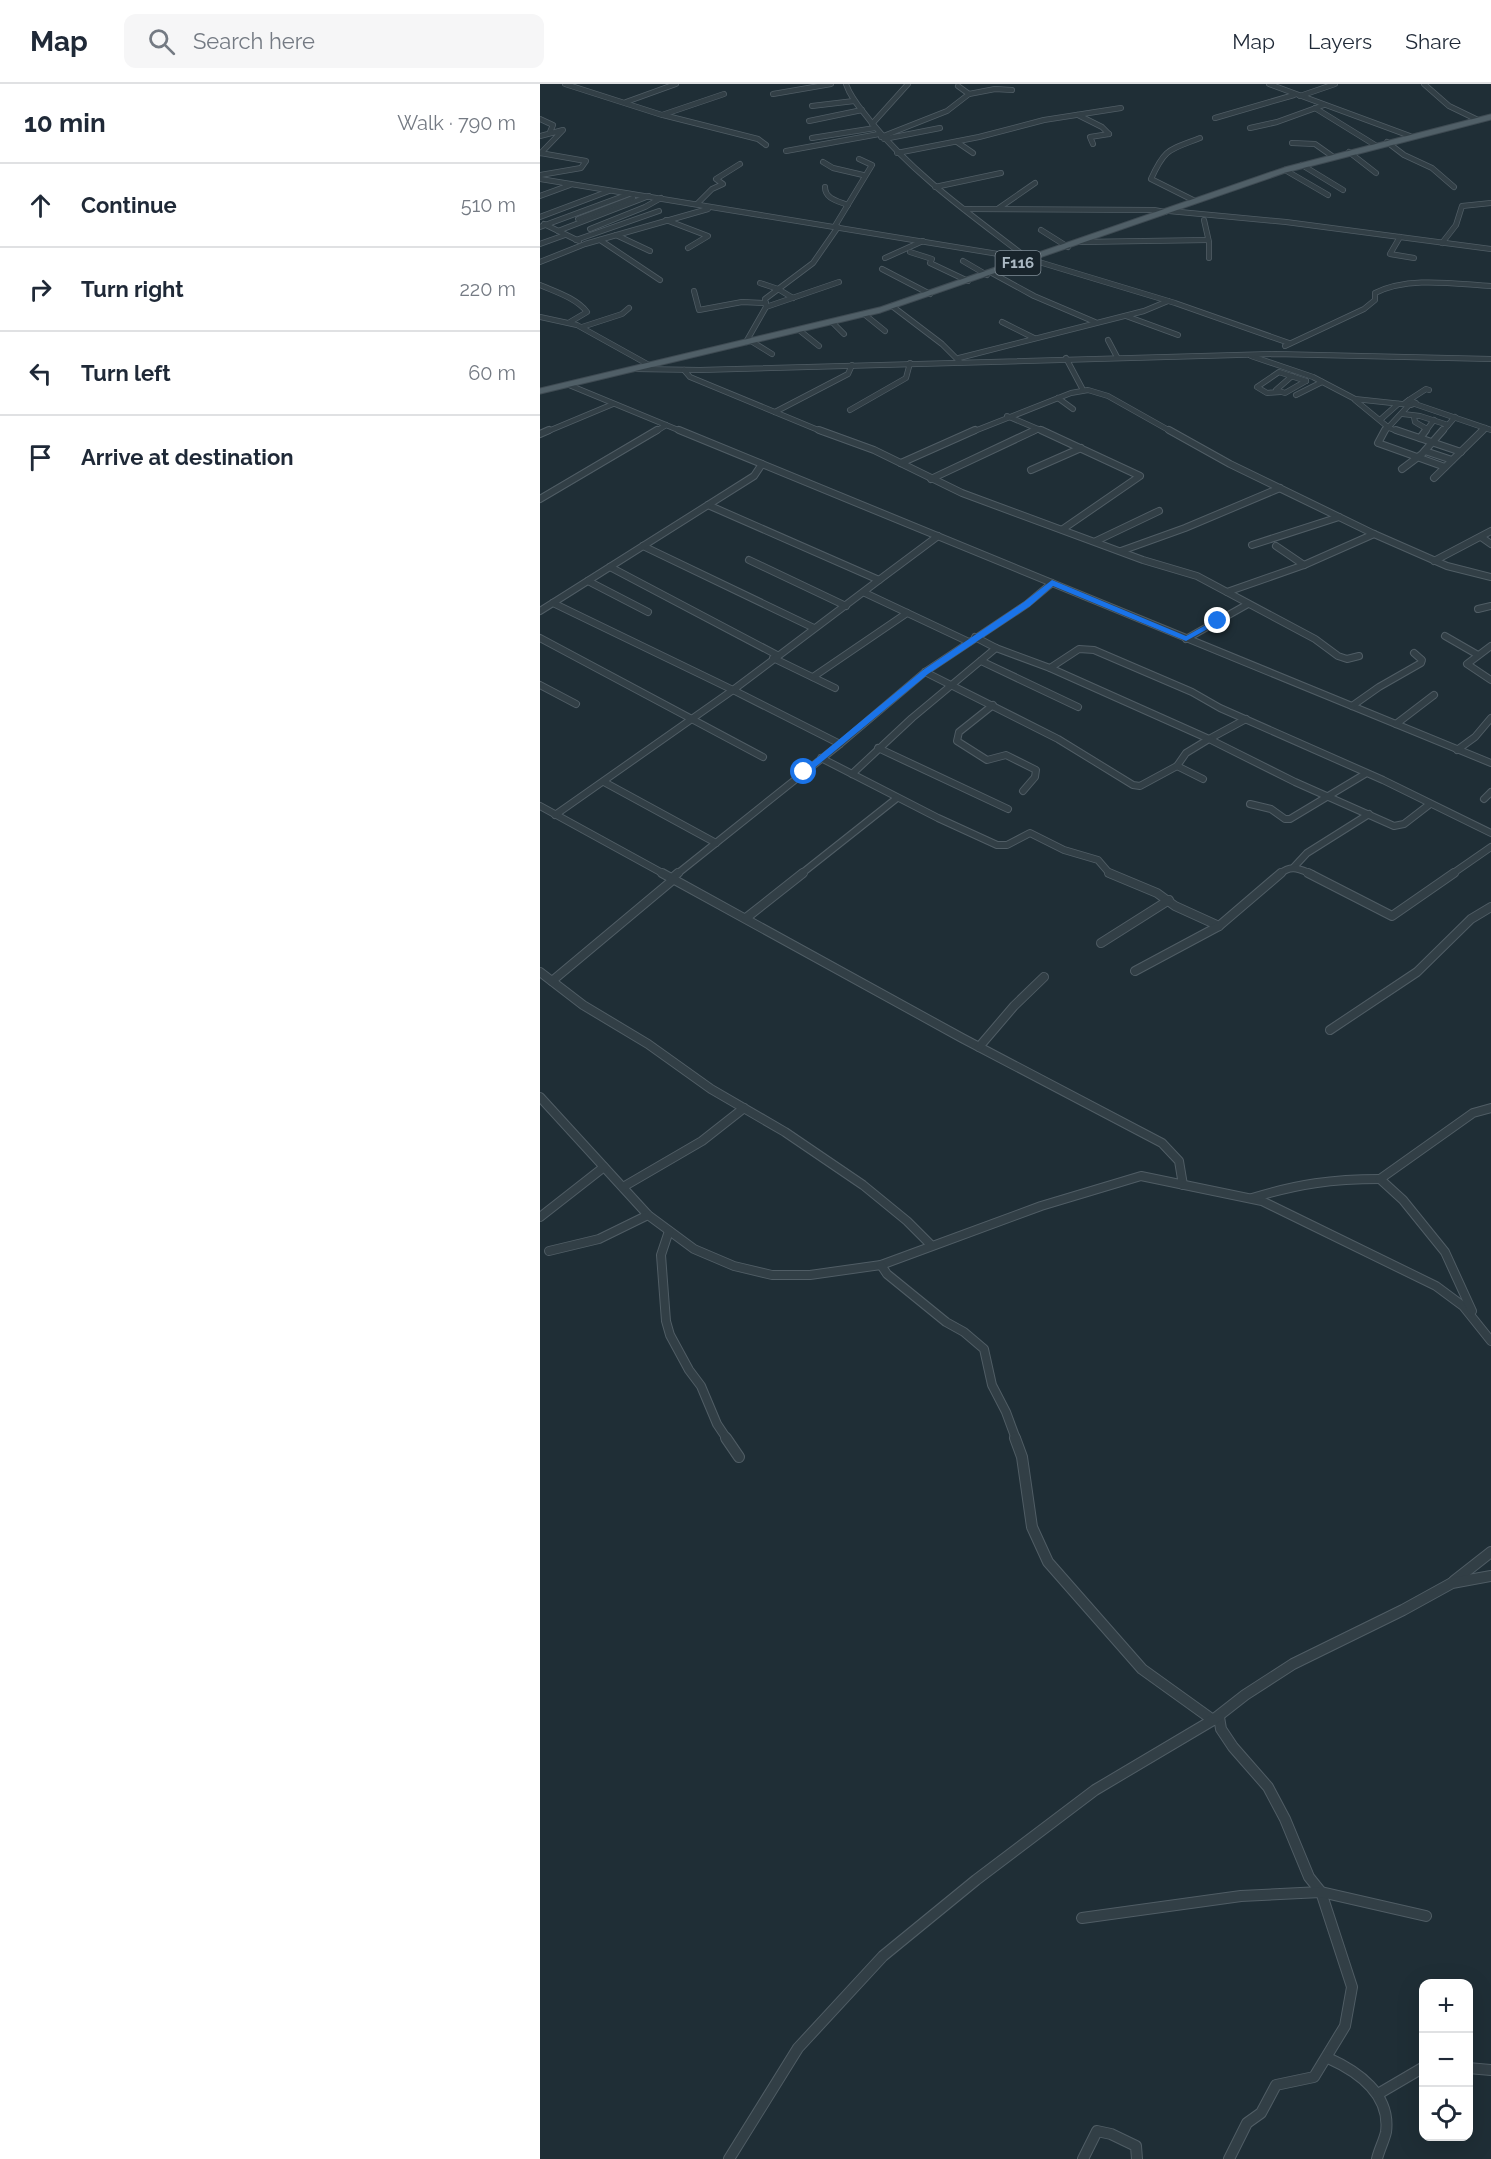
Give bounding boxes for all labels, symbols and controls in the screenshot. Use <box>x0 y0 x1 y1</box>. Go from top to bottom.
search box <box>124 14 544 68</box>
text: Map <box>30 25 88 58</box>
icon: search <box>145 25 178 58</box>
text: Search here <box>193 28 315 54</box>
text: Map <box>1232 29 1275 54</box>
text: Layers <box>1308 29 1372 54</box>
text: Share <box>1405 29 1461 54</box>
text: 10 min <box>24 108 106 138</box>
text: Walk · 790 m <box>397 111 516 135</box>
icon: ahead <box>24 189 57 222</box>
text: Continue <box>81 192 177 218</box>
text: 510 m <box>461 193 516 217</box>
road number: F116 <box>996 251 1040 275</box>
icon: right <box>24 273 57 306</box>
text: Turn right <box>81 276 184 302</box>
text: 220 m <box>459 277 516 301</box>
icon: left <box>24 357 57 390</box>
text: Turn left <box>81 360 171 386</box>
text: 60 m <box>468 361 516 385</box>
icon: arrive <box>24 441 57 474</box>
text: Arrive at destination <box>81 444 294 470</box>
route end <box>1204 607 1230 633</box>
route start <box>790 758 816 784</box>
map controls <box>1419 1979 1473 2141</box>
button: + <box>1419 1979 1473 2033</box>
button: − <box>1419 2033 1473 2087</box>
button: locate <box>1419 2087 1473 2141</box>

